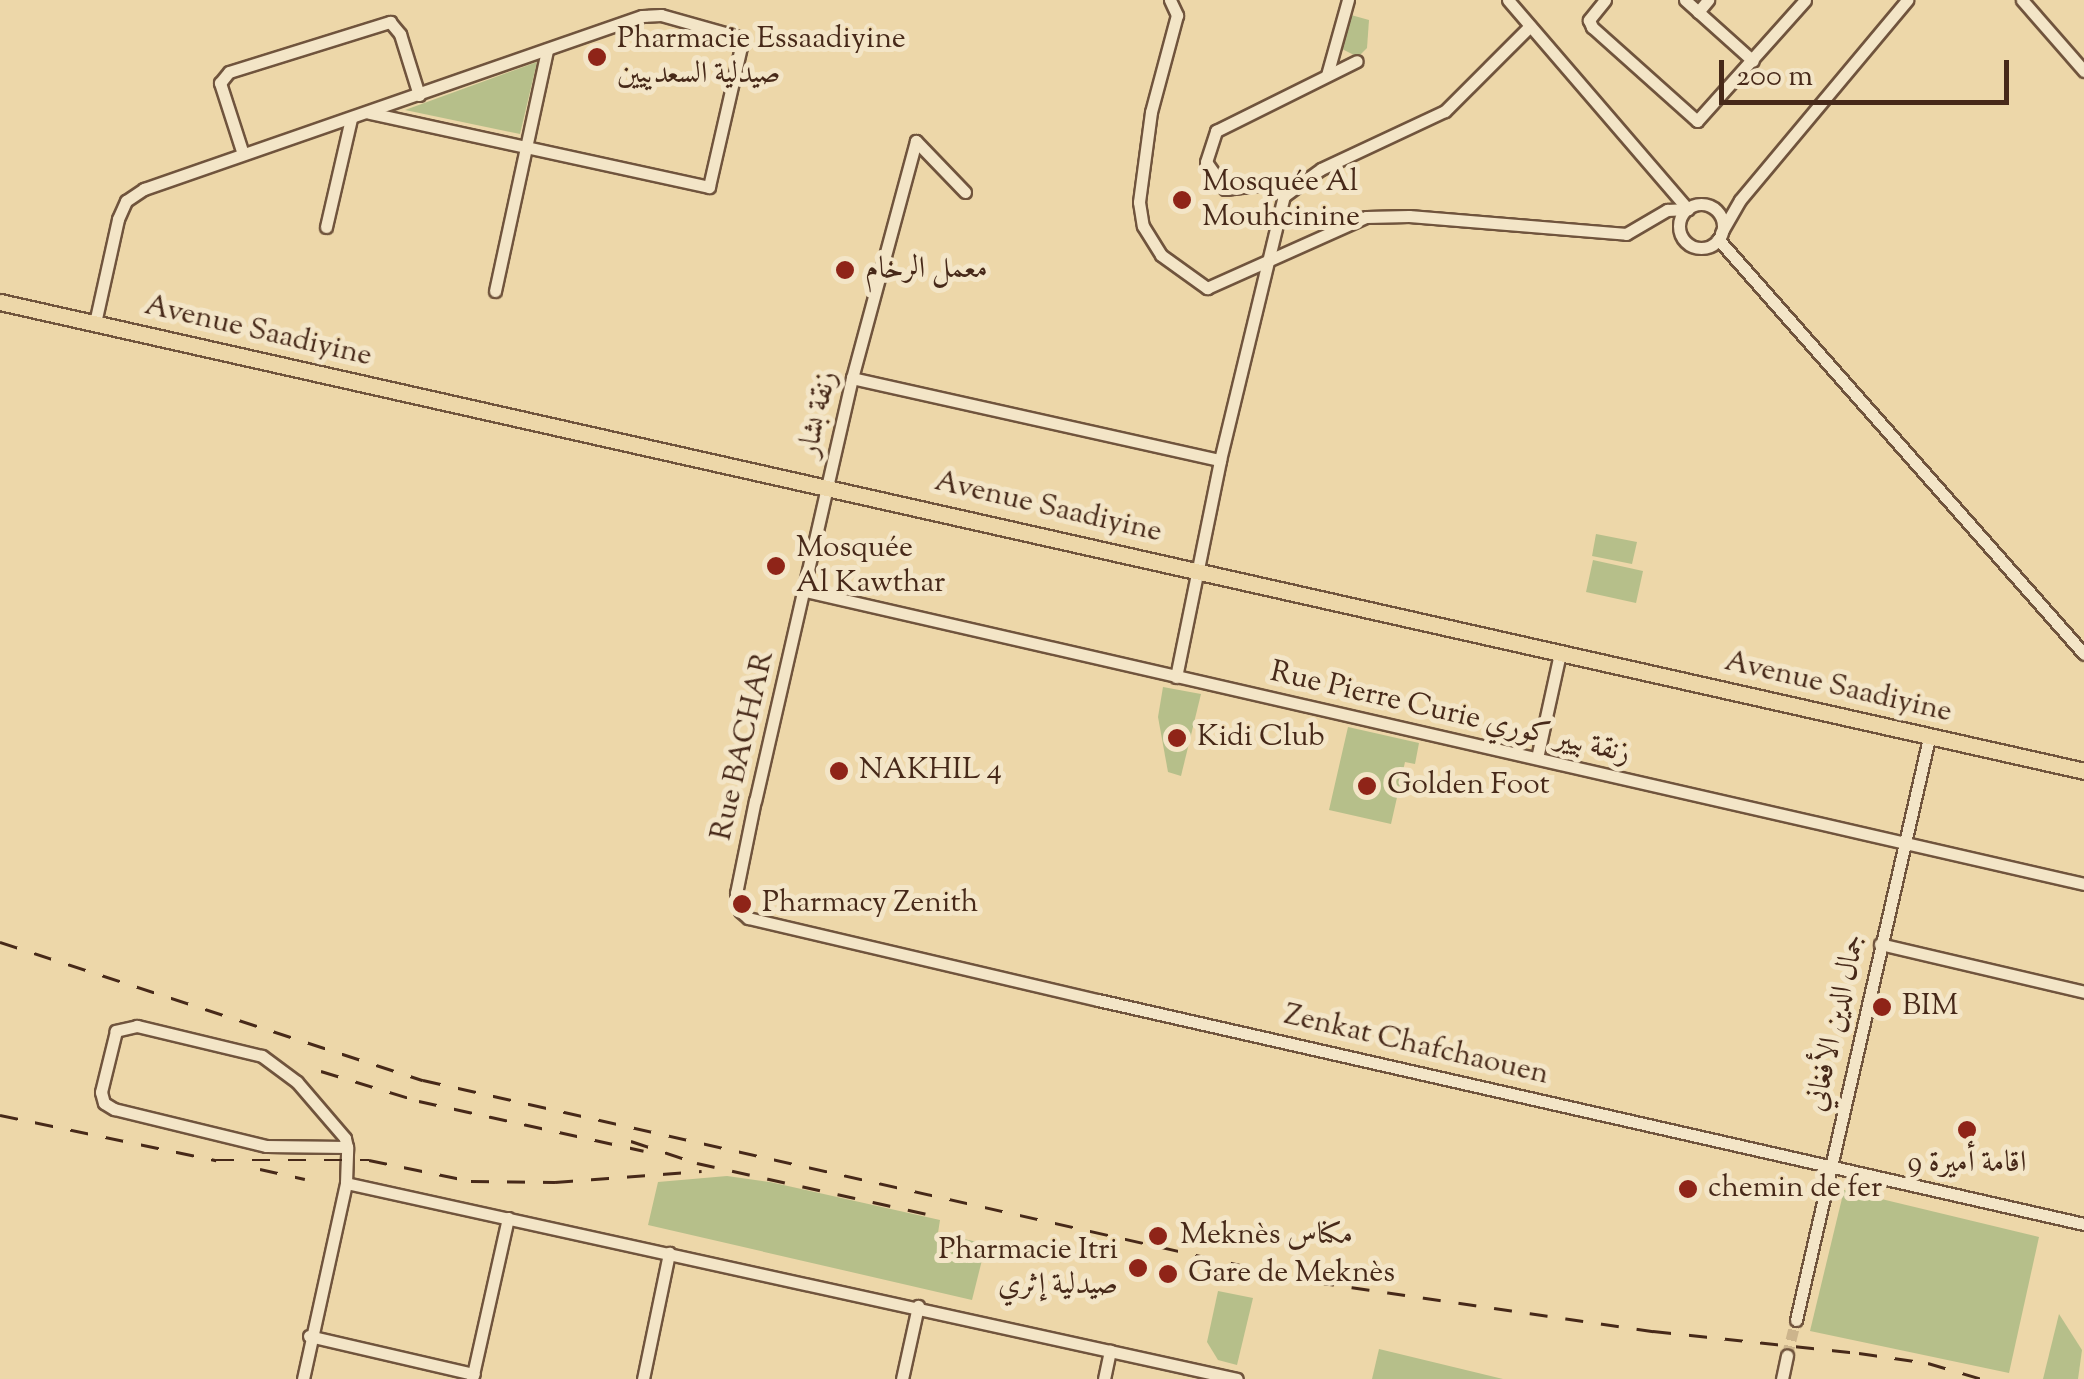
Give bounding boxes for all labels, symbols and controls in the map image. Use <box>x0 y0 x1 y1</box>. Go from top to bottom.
place label: Pharmacie Essaadiyine صيدلية السعدييين <box>617 22 906 92</box>
scale bar <box>1724 40 2014 102</box>
marker: Pharmacie Essaadiyine صيدلية السعدييين <box>586 46 608 68</box>
text: 200 m <box>1736 56 1813 99</box>
place label: Mosquée Al Mouhcinine <box>1202 165 1360 236</box>
marker: Mosquée Al Mouhcinine <box>1171 189 1193 211</box>
place label: معمل الرخام <box>865 252 988 288</box>
marker: معمل الرخام <box>834 259 856 281</box>
street label: Avenue Saadiyine <box>141 288 375 376</box>
street label: زنقة بشار <box>792 368 846 460</box>
street label: Avenue Saadiyine <box>931 464 1165 552</box>
place label: Mosquée Al Kawthar <box>796 531 945 602</box>
marker: Mosquée Al Kawthar <box>765 555 787 577</box>
street label: Avenue Saadiyine <box>1721 644 1955 732</box>
street label: Rue BACHAR <box>705 648 783 844</box>
street label: Rue Pierre Curie زنقة بيير كوري <box>1267 655 1633 773</box>
place label: Kidi Club <box>1197 720 1325 756</box>
marker: Kidi Club <box>1166 727 1188 749</box>
place label: NAKHIL 4 <box>859 753 1002 789</box>
marker: NAKHIL 4 <box>828 760 850 782</box>
place label: Golden Foot <box>1387 768 1550 804</box>
marker: Golden Foot <box>1356 775 1378 797</box>
place label: Pharmacy Zenith <box>762 886 978 922</box>
marker: Pharmacy Zenith <box>731 893 753 915</box>
street label: جمال الدين الأفغاني <box>1799 931 1875 1115</box>
place label: BIM <box>1902 989 1958 1025</box>
marker: BIM <box>1871 996 1893 1018</box>
street label: Zenkat Chafchaouen <box>1280 998 1552 1094</box>
marker: اقامة أميرة 9 <box>1956 1119 1978 1141</box>
place label: اقامة أميرة 9 <box>1908 1146 2026 1182</box>
place label: chemin de fer <box>1708 1171 1882 1207</box>
marker: chemin de fer <box>1677 1178 1699 1200</box>
place label: Meknès مكناس <box>1180 1218 1353 1254</box>
marker: Meknès مكناس <box>1145 1223 1171 1249</box>
place label: Pharmacie Itri صيدلية إثري <box>938 1233 1118 1304</box>
place label: Gare de Meknès <box>1188 1256 1395 1292</box>
marker: Pharmacie Itri صيدلية إثري <box>1127 1257 1149 1279</box>
marker: Gare de Meknès <box>1157 1263 1179 1285</box>

